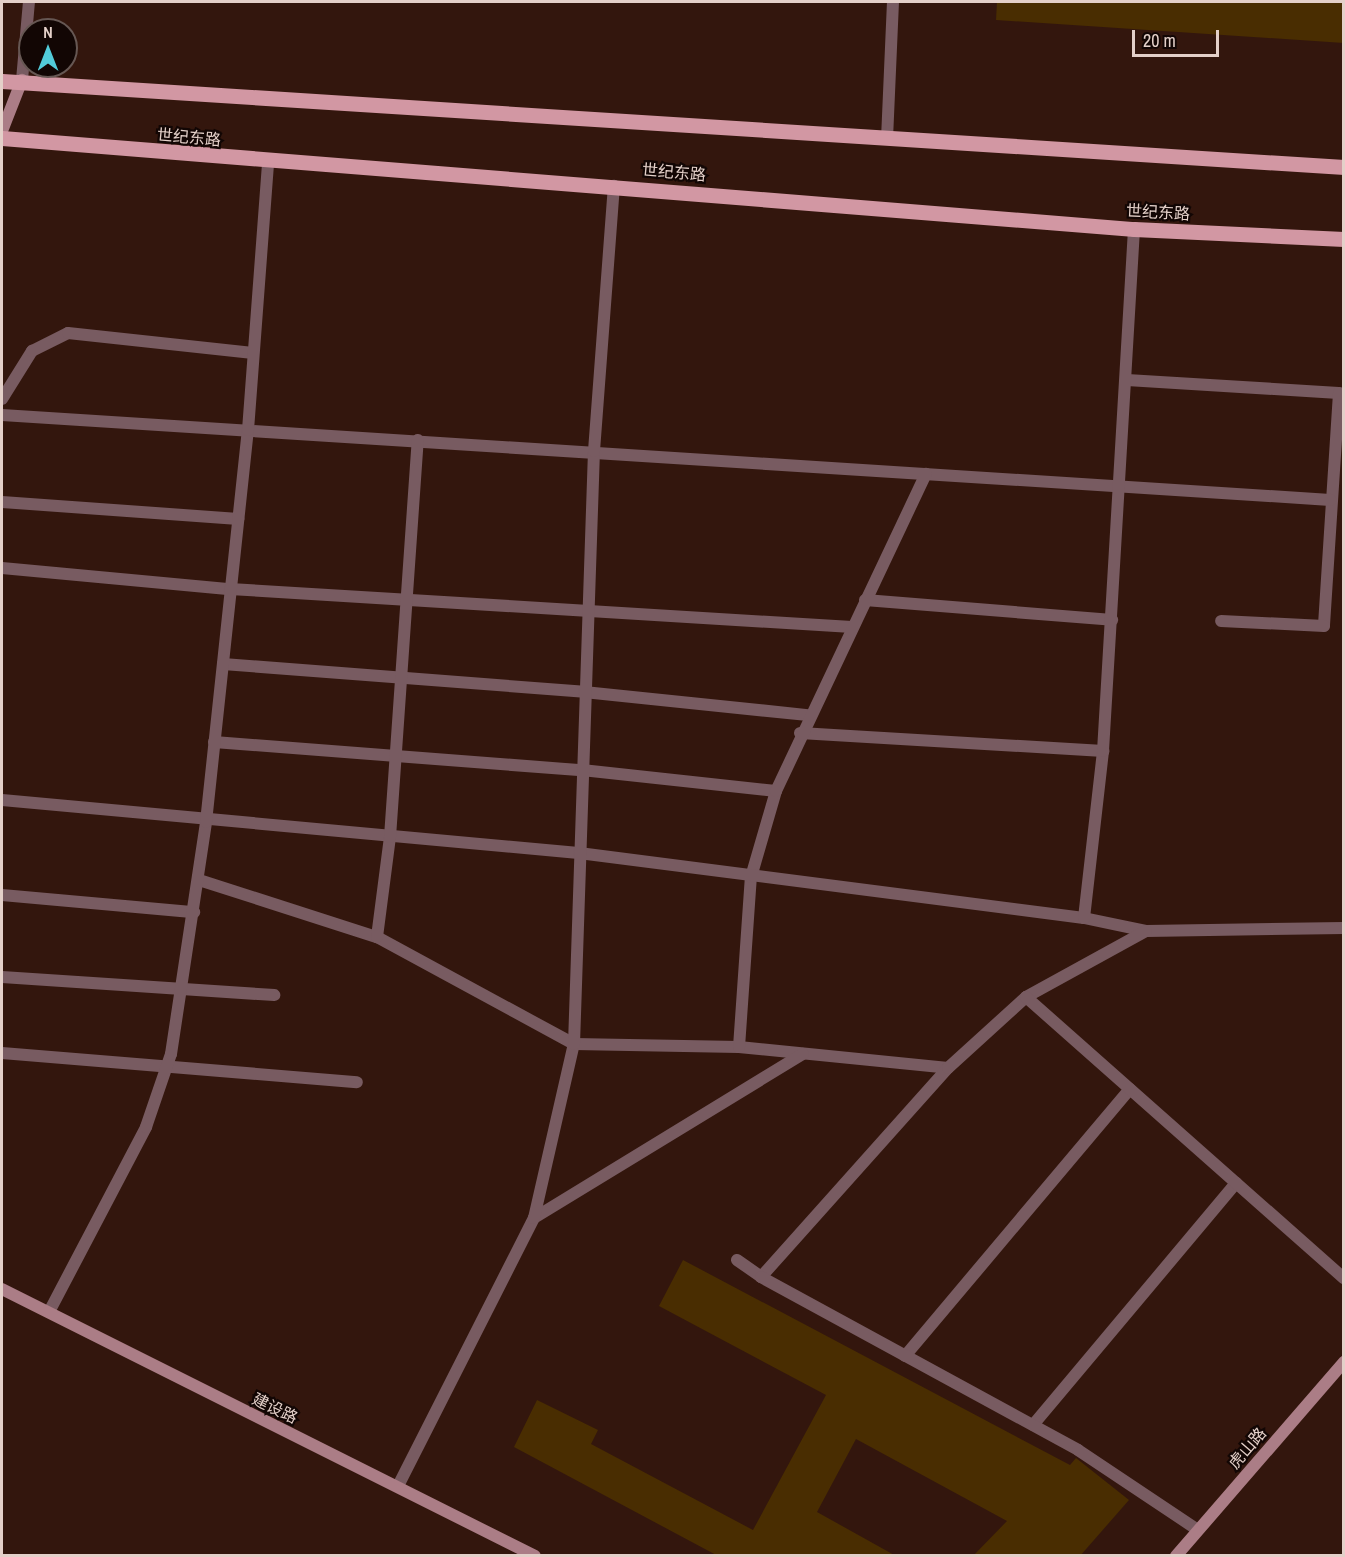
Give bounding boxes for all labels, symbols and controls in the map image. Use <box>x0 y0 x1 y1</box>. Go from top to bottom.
north arrow <box>18 18 78 78</box>
scale bar <box>1135 18 1222 56</box>
text: N <box>43 21 53 43</box>
text: 20 m <box>1143 28 1176 53</box>
street label: 世纪东路 <box>156 125 222 149</box>
street label: 世纪东路 <box>641 160 707 184</box>
street label: 世纪东路 <box>1126 201 1190 223</box>
street label: 建设路 <box>249 1389 301 1427</box>
street label: 虎山路 <box>1224 1424 1270 1472</box>

